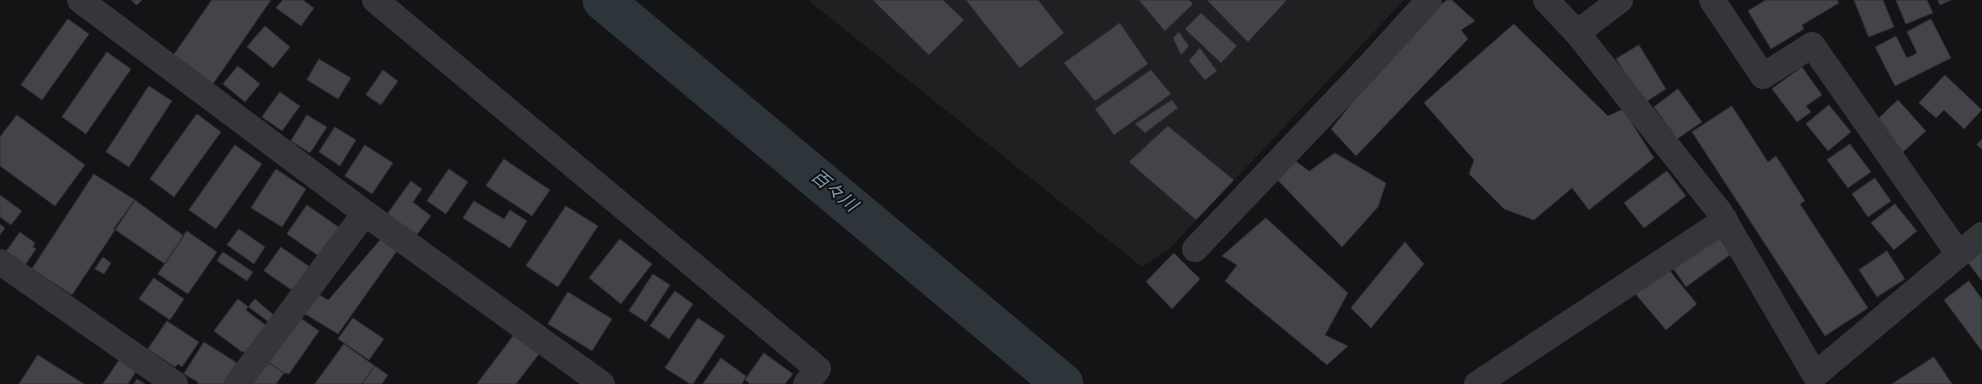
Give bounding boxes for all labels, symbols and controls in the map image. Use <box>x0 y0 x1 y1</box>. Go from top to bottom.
water label: 百々川 <box>805 166 861 218</box>

